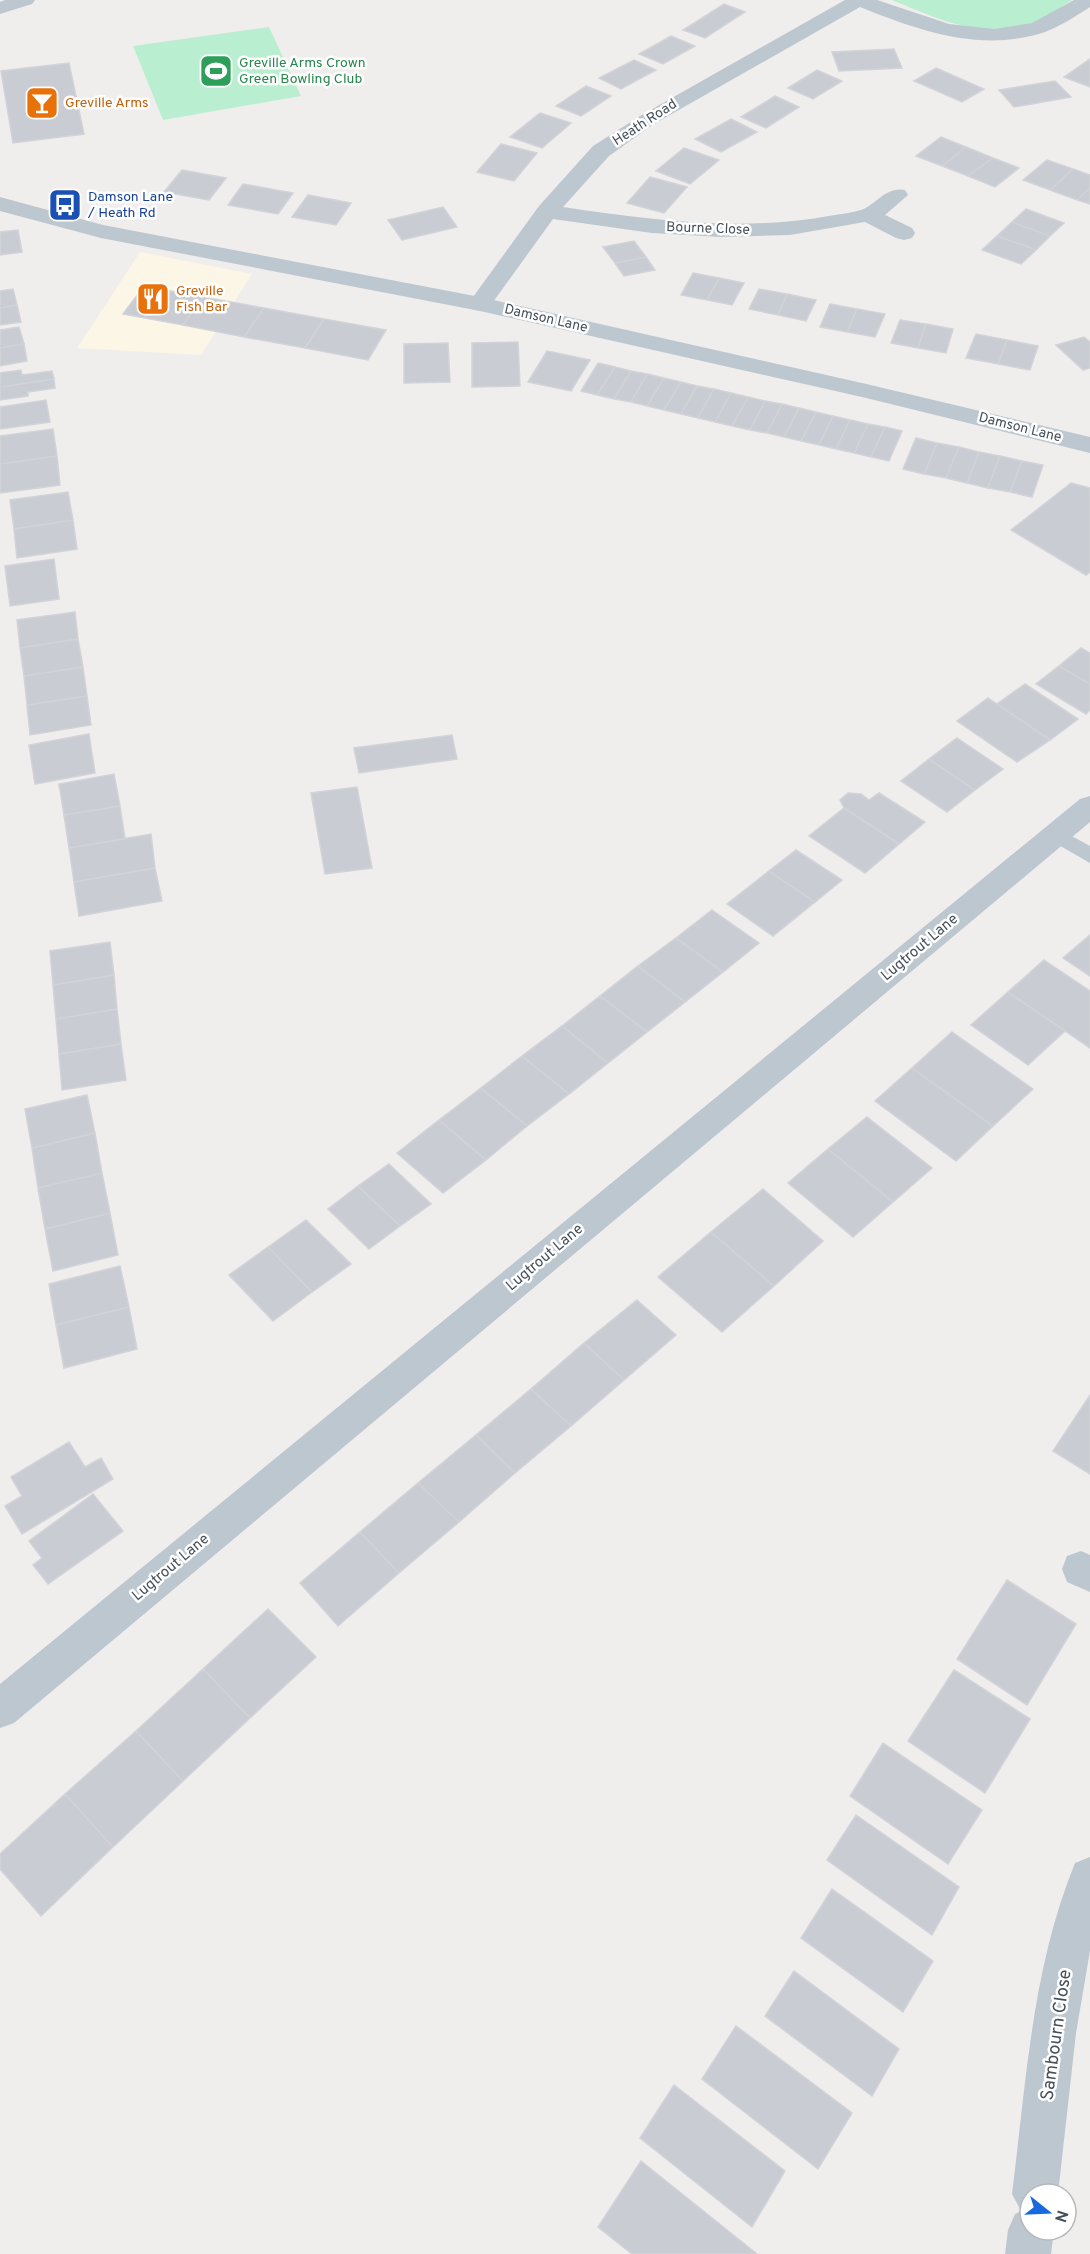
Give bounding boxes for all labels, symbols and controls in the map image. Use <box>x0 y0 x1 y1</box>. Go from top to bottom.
sports icon: Greville Arms Crown Green Bowling Club <box>198 53 234 89</box>
place label: Greville Arms Crown Green Bowling Club <box>239 55 366 88</box>
bar icon: Greville Arms <box>24 85 60 121</box>
place label: Greville Arms <box>65 95 149 112</box>
street label: Heath Road <box>610 96 680 150</box>
bus stop icon: Damson Lane / Heath Rd <box>47 187 83 223</box>
place label: Damson Lane / Heath Rd <box>87 189 173 222</box>
street label: Bourne Close <box>666 219 750 239</box>
restaurant icon: Greville Fish Bar <box>135 281 171 317</box>
place label: Greville Fish Bar <box>176 283 228 316</box>
street label: Damson Lane <box>503 301 589 337</box>
street label: Damson Lane <box>977 409 1063 447</box>
street label: Lugtrout Lane <box>878 910 962 986</box>
street label: Lugtrout Lane <box>503 1220 587 1296</box>
street label: Lugtrout Lane <box>129 1530 213 1606</box>
street label: Sambourn Close <box>1036 1968 1078 2102</box>
north arrow <box>1018 2182 1078 2242</box>
text: N <box>1049 2207 1072 2225</box>

